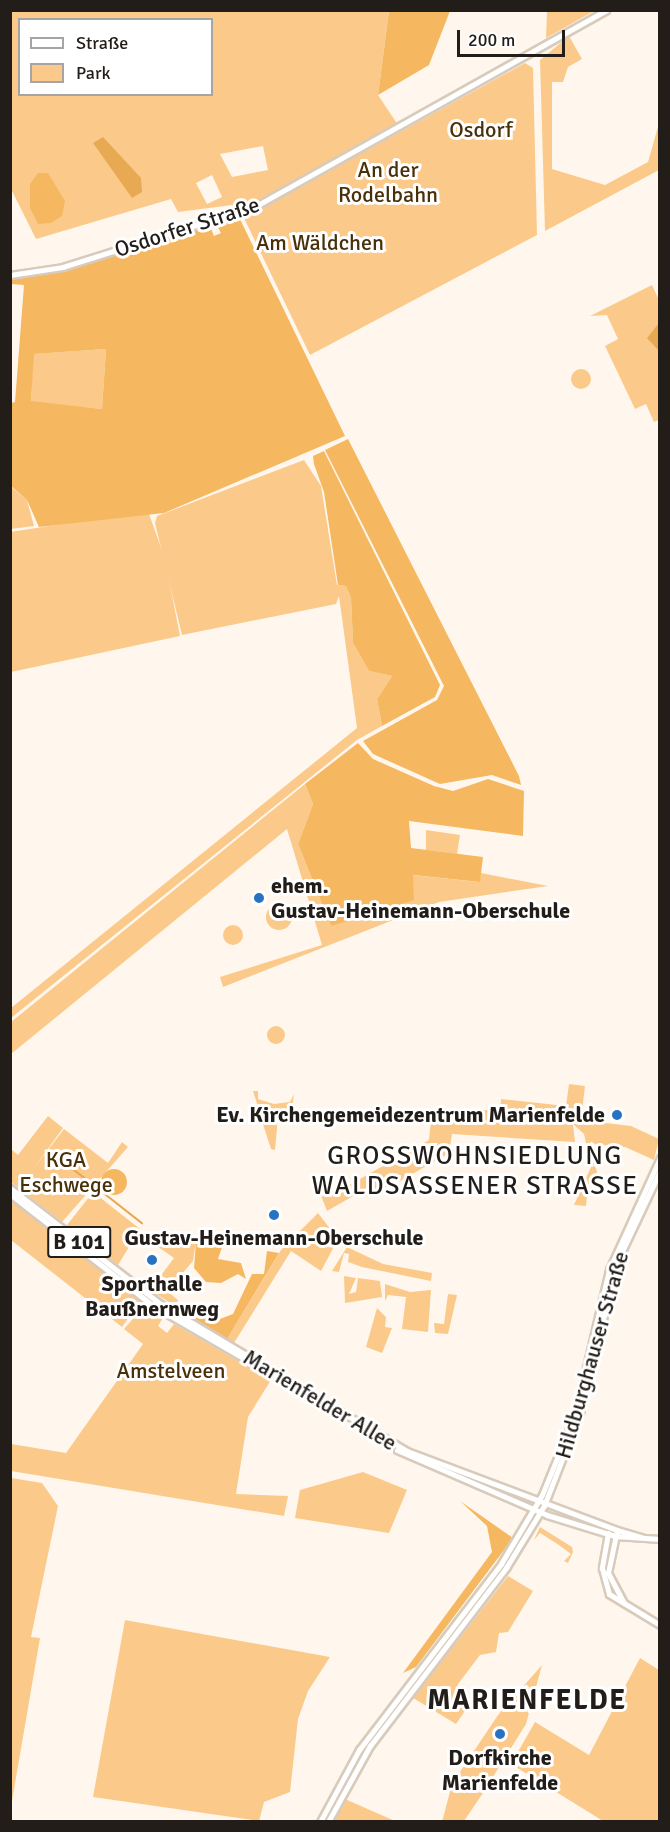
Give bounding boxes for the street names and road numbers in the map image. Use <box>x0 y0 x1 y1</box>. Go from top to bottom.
street label: Osdorfer Straße <box>111 191 263 263</box>
road number: B 101 <box>46 1224 112 1260</box>
street label: Hildburghauser Straße <box>550 1248 634 1462</box>
street label: Marienfelder Allee <box>239 1344 401 1456</box>

